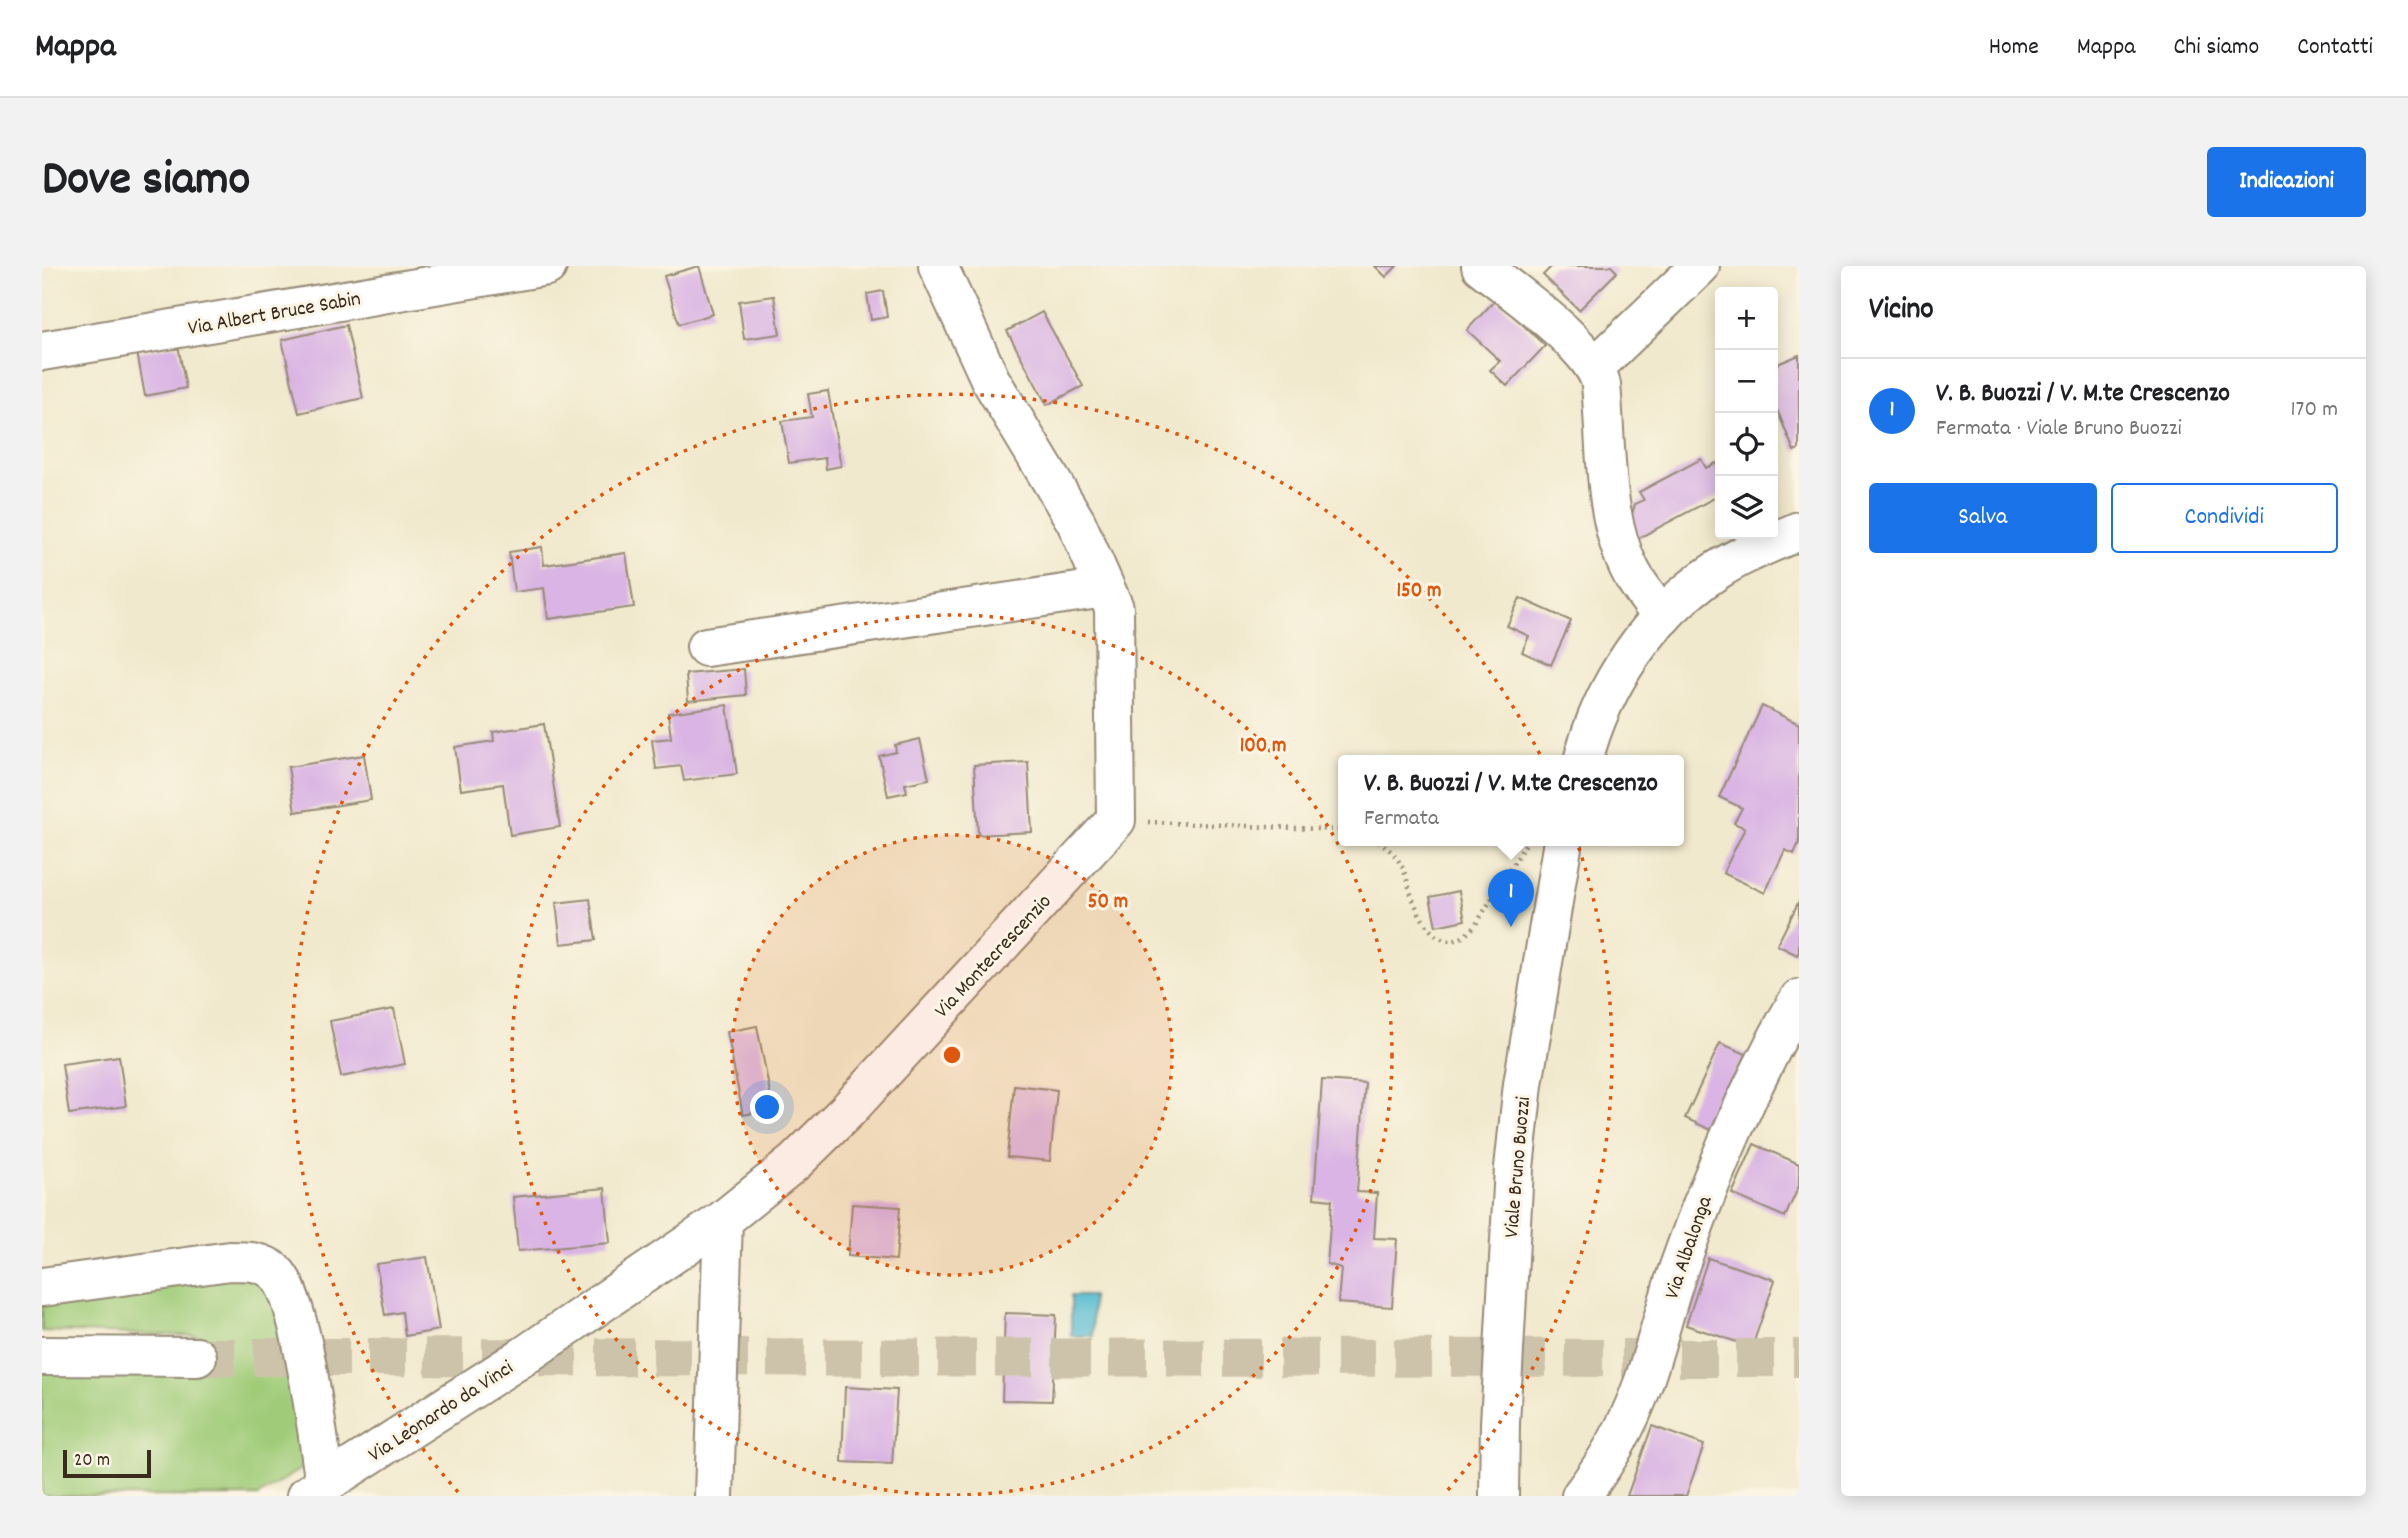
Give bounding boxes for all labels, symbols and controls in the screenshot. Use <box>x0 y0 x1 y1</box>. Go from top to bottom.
text: Mappa <box>35 25 116 72</box>
text: Home <box>1989 31 2039 65</box>
text: Mappa <box>2077 31 2136 65</box>
text: Chi siamo <box>2174 31 2259 65</box>
text: Contatti <box>2297 31 2373 65</box>
text: Dove siamo <box>42 147 250 217</box>
button: Indicazioni <box>2207 147 2366 217</box>
street label: Via Albert Bruce Sabin <box>186 285 363 345</box>
map controls <box>1715 287 1778 539</box>
button: + <box>1715 287 1778 350</box>
text: Vicino <box>1869 290 1934 333</box>
button: − <box>1715 350 1778 413</box>
text: V. B. Buozzi / V. M.te Crescenzo <box>1936 376 2230 413</box>
text: 1 <box>1889 394 1895 427</box>
text: 170 m <box>2291 394 2338 427</box>
button: locate <box>1715 413 1778 476</box>
text: Fermata · Viale Bruno Buozzi <box>1936 413 2182 446</box>
button: layers <box>1715 476 1778 539</box>
button: Salva <box>1869 483 2097 553</box>
button: Condividi <box>2111 483 2338 553</box>
text: 150 m <box>1396 577 1442 607</box>
text: 100 m <box>1240 732 1286 762</box>
popup <box>1338 755 1684 846</box>
text: V. B. Buozzi / V. M.te Crescenzo <box>1364 766 1658 803</box>
text: Fermata <box>1364 803 1439 836</box>
pin: 1 <box>1488 869 1534 927</box>
street label: Via Montecrescenzio <box>929 888 1060 1026</box>
text: 50 m <box>1088 888 1128 918</box>
centre of rings <box>940 1043 964 1067</box>
your location <box>750 1090 784 1124</box>
street label: Viale Bruno Buozzi <box>1498 1095 1540 1239</box>
street label: Via Albalonga <box>1658 1191 1722 1303</box>
street label: Via Leonardo da Vinci <box>363 1354 520 1471</box>
scale bar <box>63 1447 150 1479</box>
text: 20 m <box>74 1448 110 1475</box>

